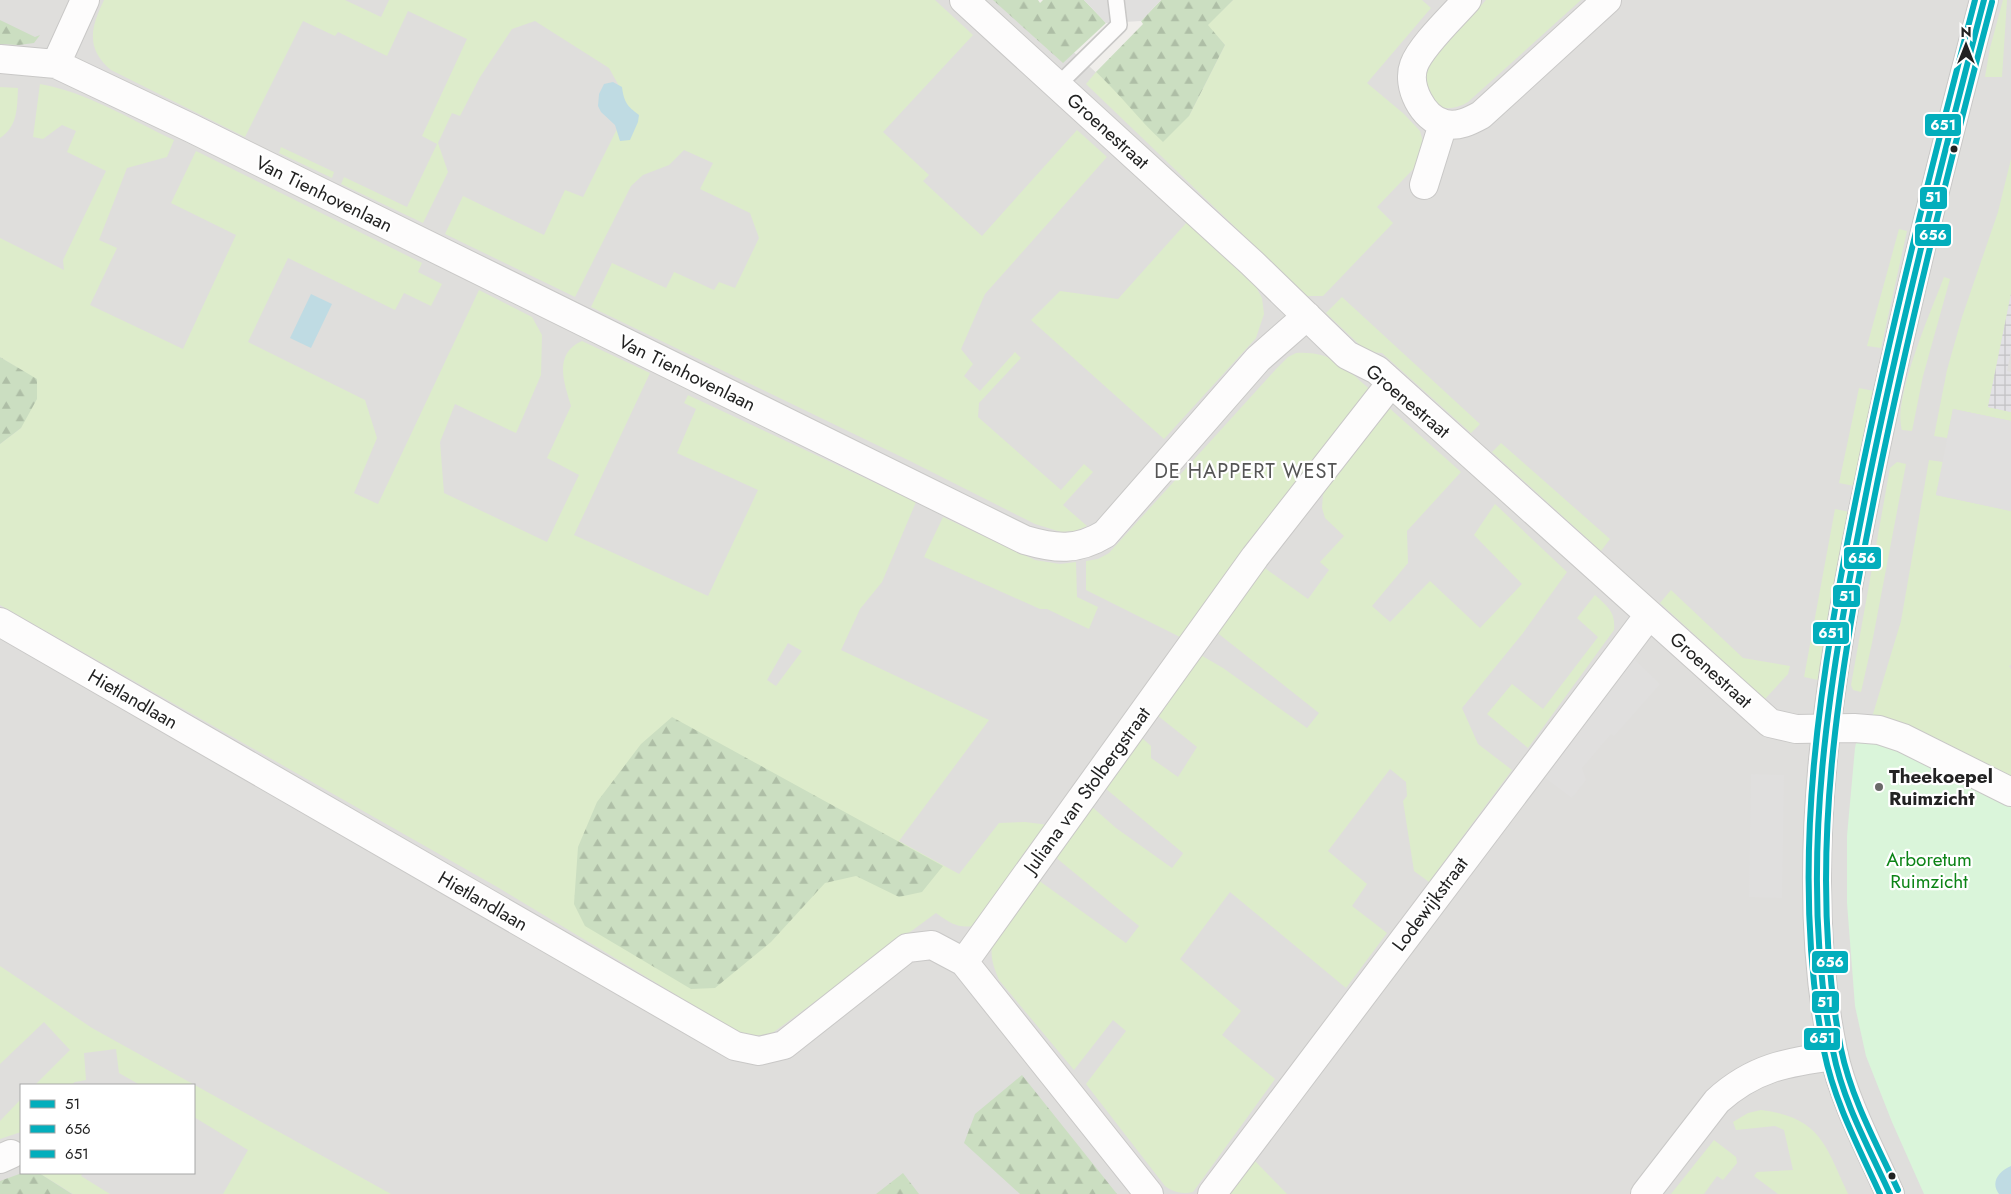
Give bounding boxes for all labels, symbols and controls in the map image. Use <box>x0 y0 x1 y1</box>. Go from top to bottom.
north arrow <box>1941 20 1991 70</box>
text: N <box>1960 22 1972 42</box>
street label: Groenestraat <box>1061 87 1155 176</box>
line badge: 651 <box>1924 113 1962 137</box>
text: 651 <box>1930 115 1956 135</box>
unlabelled marker <box>1949 144 1959 154</box>
street label: Van Tienhovenlaan <box>251 149 397 239</box>
line badge: 51 <box>1919 186 1948 210</box>
text: 51 <box>1925 187 1941 207</box>
line badge: 656 <box>1914 223 1952 247</box>
text: 656 <box>1919 225 1947 245</box>
street label: Van Tienhovenlaan <box>614 328 760 418</box>
street label: Groenestraat <box>1360 358 1456 445</box>
district label: DE HAPPERT WEST <box>1154 457 1338 486</box>
line badge: 656 <box>1843 546 1882 570</box>
text: 656 <box>1848 548 1876 568</box>
line badge: 51 <box>1832 584 1861 608</box>
text: 51 <box>1839 586 1855 606</box>
line badge: 651 <box>1812 621 1850 645</box>
text: 651 <box>1818 623 1844 643</box>
street label: Groenestraat <box>1664 626 1758 715</box>
street label: Hietlandlaan <box>83 662 183 736</box>
street label: Juliana van Stolbergstraat <box>1016 701 1157 881</box>
place label: Theekoepel Ruimzicht <box>1889 763 1993 812</box>
marker: Theekoepel Ruimzicht <box>1873 781 1885 793</box>
park label: Arboretum Ruimzicht <box>1886 846 1972 895</box>
street label: Lodewijkstraat <box>1386 851 1475 957</box>
street label: Hietlandlaan <box>433 864 533 938</box>
line badge: 656 <box>1811 950 1849 974</box>
text: 656 <box>1816 952 1844 972</box>
line badge: 51 <box>1811 990 1840 1014</box>
text: 51 <box>1817 992 1833 1012</box>
line badge: 651 <box>1803 1027 1841 1051</box>
text: 651 <box>1809 1028 1835 1048</box>
legend <box>20 1084 195 1174</box>
text: 51 <box>65 1093 80 1115</box>
text: 656 <box>65 1118 91 1140</box>
text: 651 <box>65 1143 89 1165</box>
unlabelled marker <box>1887 1171 1897 1181</box>

